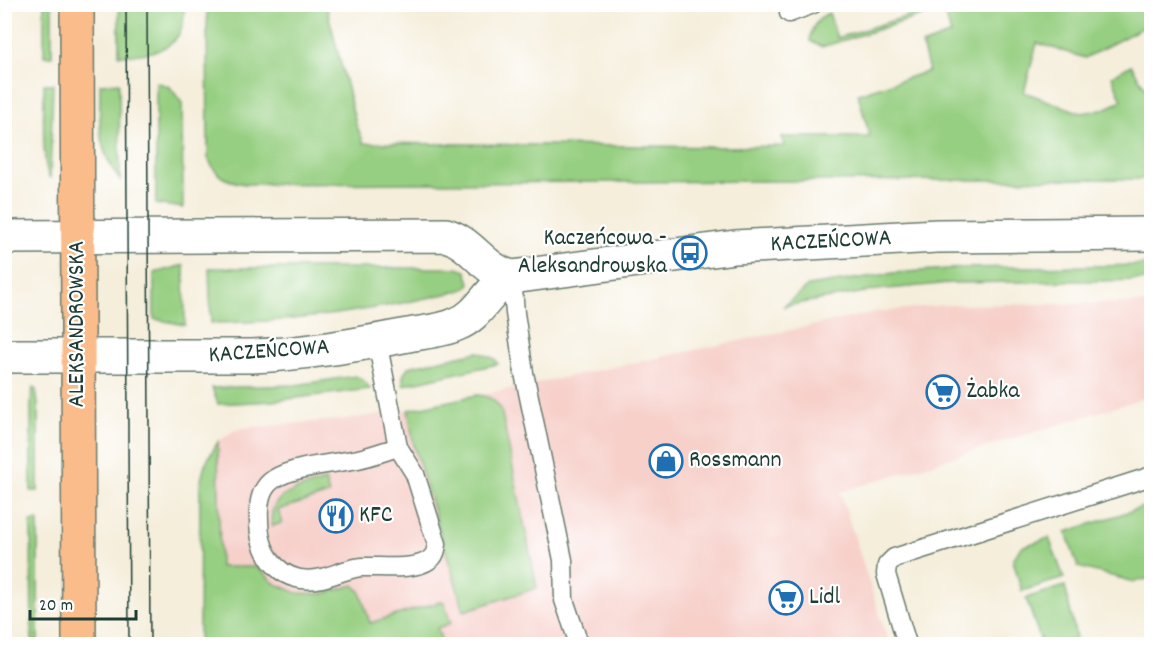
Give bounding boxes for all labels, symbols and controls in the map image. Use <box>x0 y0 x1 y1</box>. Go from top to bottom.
place label: Kaczeńcowa - Aleksandrowska <box>518 222 668 284</box>
street label: KACZEŃCOWA <box>770 222 892 262</box>
bus stop icon: Kaczeńcowa - Aleksandrowska <box>672 235 708 271</box>
street label: ALEKSANDROWSKA <box>61 241 95 407</box>
street label: KACZEŃCOWA <box>207 331 331 373</box>
supermarket icon: Żabka <box>925 374 961 410</box>
place label: Żabka <box>966 375 1020 409</box>
shop icon: Rossmann <box>648 443 684 479</box>
place label: Rossmann <box>689 444 782 478</box>
restaurant icon: KFC <box>318 498 354 534</box>
place label: KFC <box>359 499 393 533</box>
supermarket icon: Lidl <box>768 580 804 616</box>
place label: Lidl <box>809 581 840 615</box>
scale bar <box>30 583 136 621</box>
text: 20 m <box>39 594 73 619</box>

